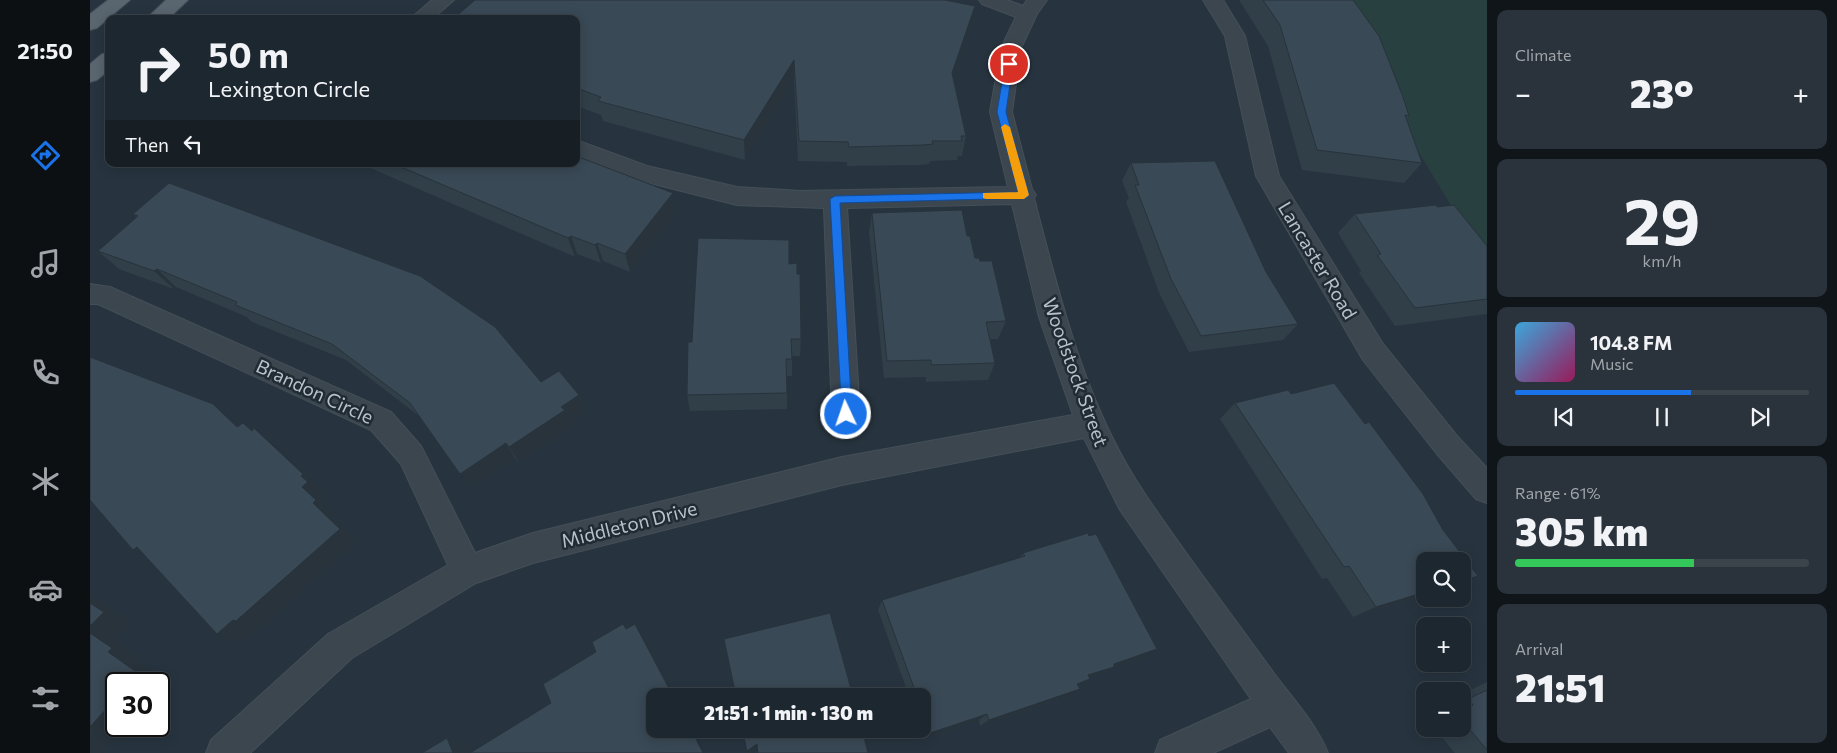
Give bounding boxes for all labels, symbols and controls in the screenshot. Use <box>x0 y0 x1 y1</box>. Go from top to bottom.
text: 50 m <box>208 32 289 75</box>
icon: right <box>125 35 190 100</box>
text: 21:50 <box>17 37 73 64</box>
pin <box>988 43 1030 85</box>
text: Climate <box>1515 45 1571 64</box>
icon: arrive <box>995 50 1023 78</box>
text: 23° <box>1630 69 1694 116</box>
text: Lexington Circle <box>208 75 370 102</box>
text: − <box>1515 76 1531 110</box>
text: + <box>1793 76 1809 110</box>
icon: left <box>179 130 207 158</box>
text: Then <box>125 133 169 156</box>
icon: directions <box>28 138 63 173</box>
text: 29 <box>1624 179 1700 258</box>
street label: Lancaster Road <box>1274 197 1362 323</box>
icon: music <box>28 246 63 281</box>
text: km/h <box>1643 251 1681 270</box>
street label: Woodstock Street <box>1038 295 1114 450</box>
text: 104.8 FM <box>1590 331 1672 354</box>
street label: Brandon Circle <box>253 354 377 428</box>
text: Music <box>1590 354 1634 373</box>
icon: phone <box>28 355 63 390</box>
position arrow <box>819 387 871 439</box>
icon: previous <box>1550 403 1578 431</box>
icon: pause <box>1648 403 1676 431</box>
icon: next <box>1746 403 1774 431</box>
icon: climate <box>28 464 63 499</box>
text: Range · 61% <box>1515 483 1601 502</box>
street label: Middleton Drive <box>559 496 699 552</box>
text: 305 km <box>1515 507 1648 554</box>
map controls <box>1416 552 1471 737</box>
button: search <box>1416 552 1471 607</box>
icon: car <box>28 572 63 607</box>
button: + <box>1416 617 1471 672</box>
text: Arrival <box>1515 639 1563 658</box>
text: 21:51 <box>1515 663 1605 710</box>
speed limit sign: 30 <box>105 672 170 737</box>
icon: filters <box>28 681 63 716</box>
button: − <box>1416 682 1471 737</box>
text: 21:51 · 1 min · 130 m <box>704 701 873 724</box>

